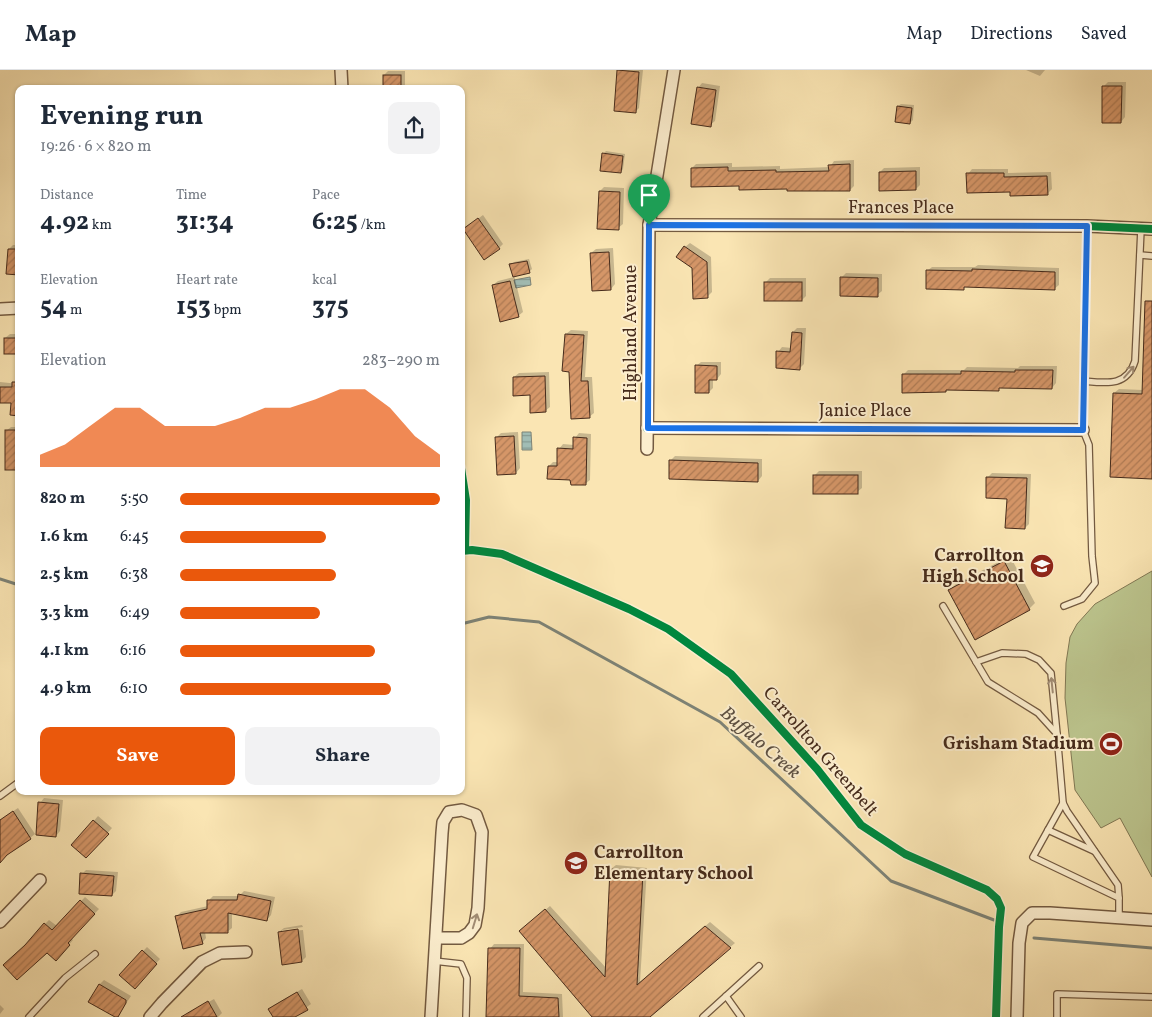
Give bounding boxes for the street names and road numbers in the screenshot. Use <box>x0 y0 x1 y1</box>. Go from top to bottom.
street label: Frances Place <box>848 196 954 221</box>
street label: Highland Avenue <box>619 265 644 401</box>
street label: Janice Place <box>819 399 911 424</box>
street label: Carrollton Greenbelt <box>757 682 883 822</box>

